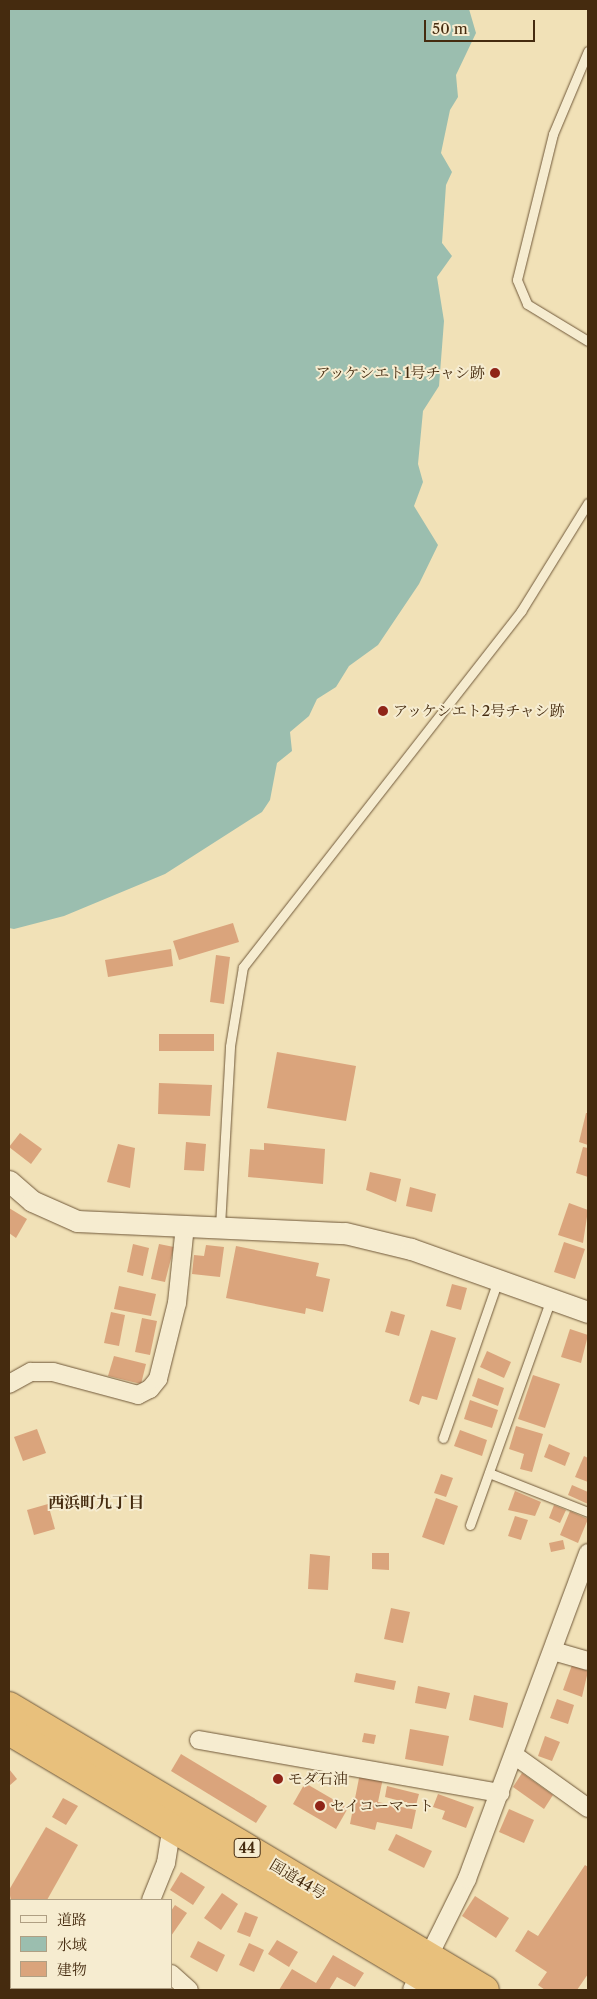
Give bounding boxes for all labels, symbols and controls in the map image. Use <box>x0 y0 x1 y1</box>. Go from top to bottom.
scale bar <box>427 10 538 42</box>
text: 50 m <box>432 19 468 38</box>
place label: アッケシエト1号チャシ跡 <box>314 364 485 382</box>
marker: アッケシエト1号チャシ跡 <box>489 367 501 379</box>
place label: アッケシエト2号チャシ跡 <box>393 702 567 720</box>
marker: アッケシエト2号チャシ跡 <box>377 705 389 717</box>
district label: 西浜町九丁目 <box>48 1492 144 1512</box>
place label: モダ石油 <box>288 1770 348 1788</box>
marker: モダ石油 <box>272 1773 284 1785</box>
place label: セイコーマート <box>330 1797 435 1815</box>
marker: セイコーマート <box>314 1800 326 1812</box>
road number: 44 <box>233 1836 261 1860</box>
street label: 国道44号 <box>267 1855 329 1903</box>
legend <box>10 1899 172 1989</box>
text: 道路 <box>57 1910 87 1929</box>
text: 水域 <box>57 1935 87 1954</box>
text: 建物 <box>57 1960 87 1979</box>

